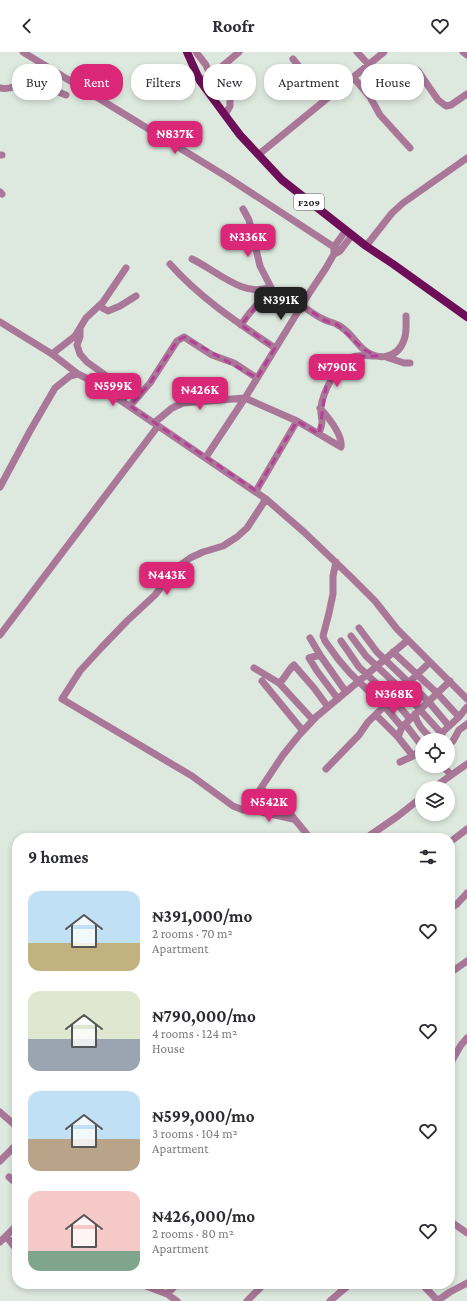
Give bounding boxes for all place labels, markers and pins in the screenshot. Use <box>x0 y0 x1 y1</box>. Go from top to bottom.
pin: ₦837K <box>147 121 203 155</box>
pin: ₦336K <box>220 224 276 258</box>
pin: ₦391K <box>253 287 309 321</box>
pin: ₦790K <box>309 354 365 388</box>
pin: ₦599K <box>85 373 141 407</box>
pin: ₦426K <box>172 377 228 411</box>
pin: ₦443K <box>139 562 195 596</box>
pin: ₦368K <box>366 681 422 715</box>
pin: ₦542K <box>241 789 297 823</box>

